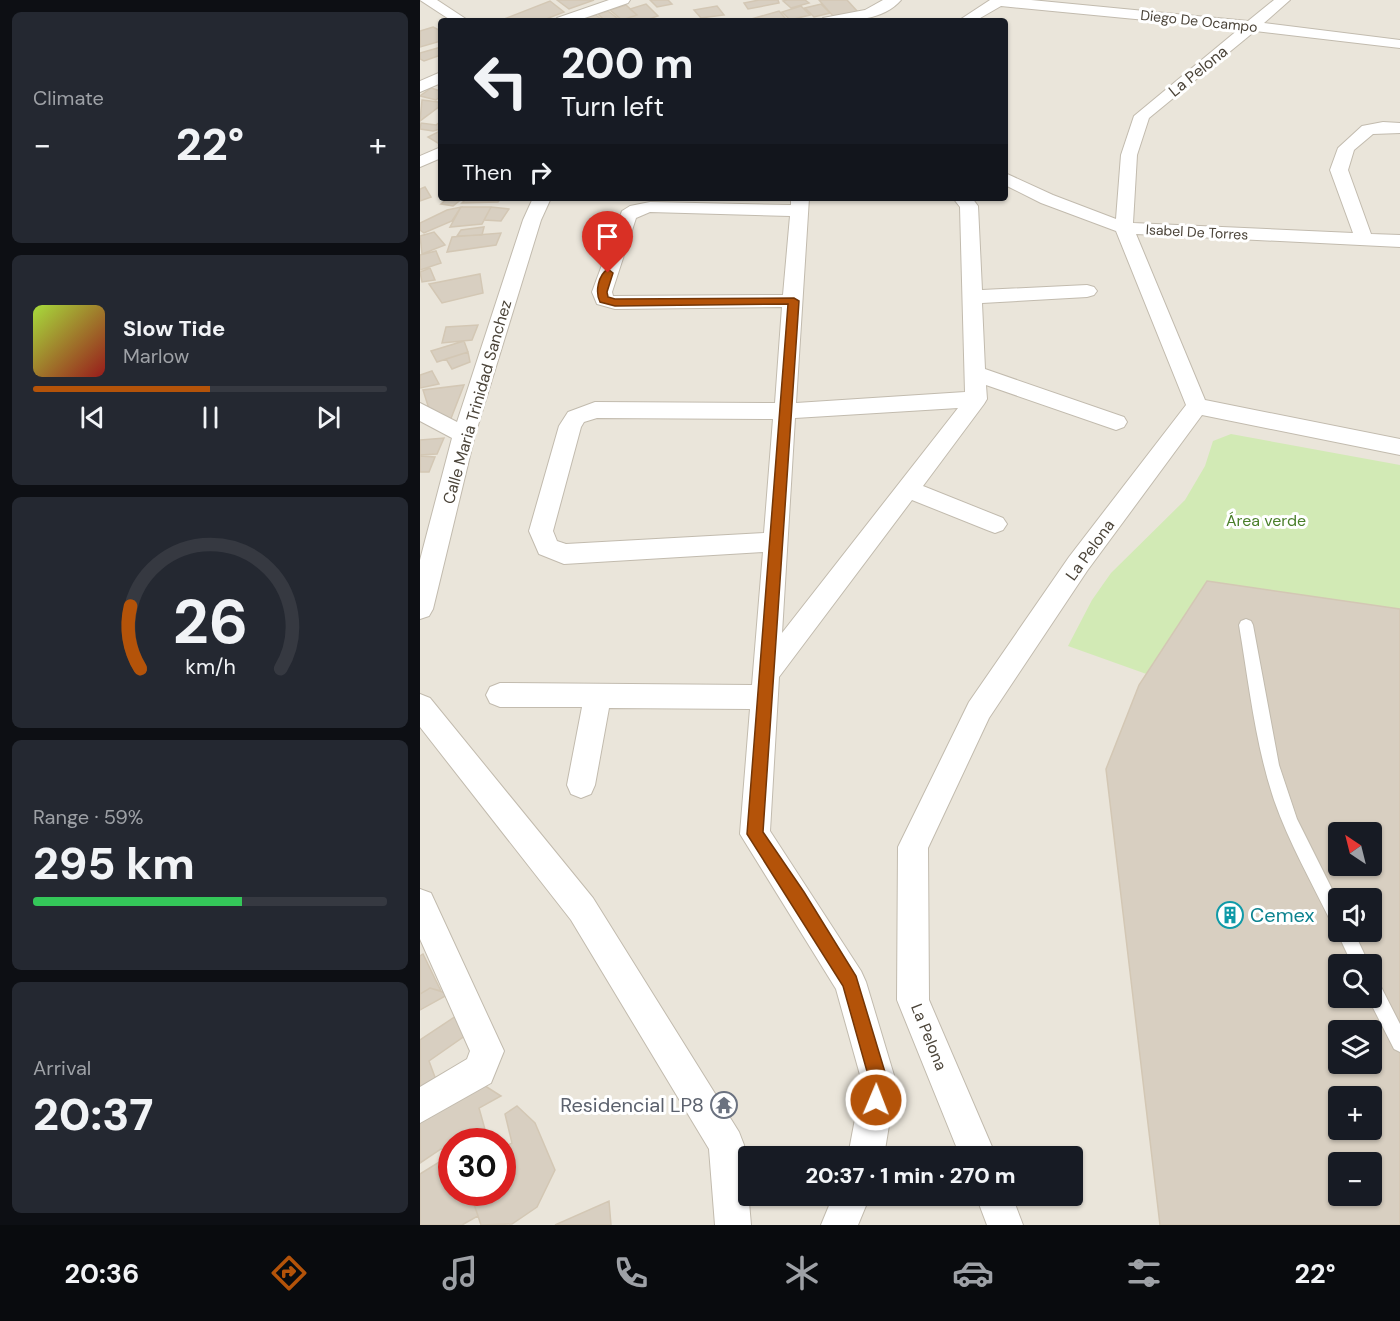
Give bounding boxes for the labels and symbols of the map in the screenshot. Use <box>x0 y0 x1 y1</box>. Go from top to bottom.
street label: Diego De Ocampo <box>1139 6 1259 36</box>
street label: La Pelona <box>1164 41 1232 101</box>
pin <box>582 211 633 273</box>
street label: Isabel De Torres <box>1145 220 1249 244</box>
street label: Calle Maria Trinidad Sanchez <box>438 298 516 506</box>
park label: Área verde <box>1226 510 1306 531</box>
street label: La Pelona <box>1061 515 1119 585</box>
north arrow <box>1328 822 1382 876</box>
building icon: Cemex <box>1215 900 1245 930</box>
place label: Cemex <box>1250 902 1314 928</box>
street label: La Pelona <box>906 1000 952 1074</box>
position arrow <box>844 1068 908 1132</box>
temple icon: Residencial LP8 <box>709 1090 739 1120</box>
place label: Residencial LP8 <box>560 1092 704 1118</box>
speed limit sign: 30 <box>438 1128 516 1206</box>

